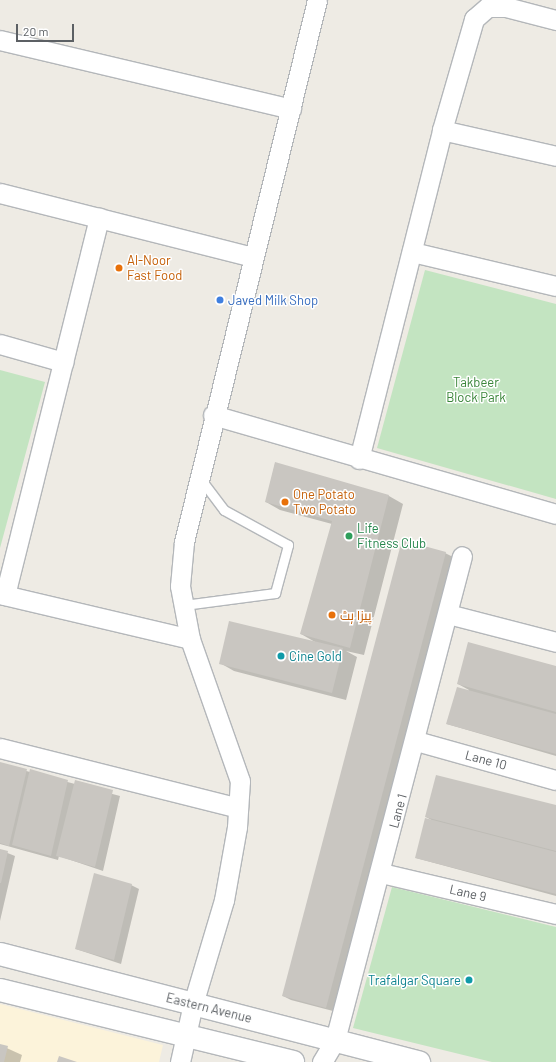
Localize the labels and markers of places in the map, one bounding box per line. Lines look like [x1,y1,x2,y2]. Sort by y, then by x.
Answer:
place label: Al-Noor Fast Food [127,253,182,284]
marker: Al-Noor Fast Food [114,263,124,273]
place label: Javed Milk Shop [228,292,318,308]
marker: Javed Milk Shop [215,295,225,305]
place label: One Potato Two Potato [293,487,356,518]
marker: One Potato Two Potato [280,497,290,507]
place label: Life Fitness Club [357,521,426,552]
marker: Life Fitness Club [344,531,354,541]
place label: پیزا ہٹ [340,607,371,623]
marker: پیزا ہٹ [327,610,337,620]
place label: Cine Gold [289,648,342,664]
marker: Cine Gold [276,651,286,661]
place label: Trafalgar Square [368,972,461,988]
marker: Trafalgar Square [464,975,474,985]

